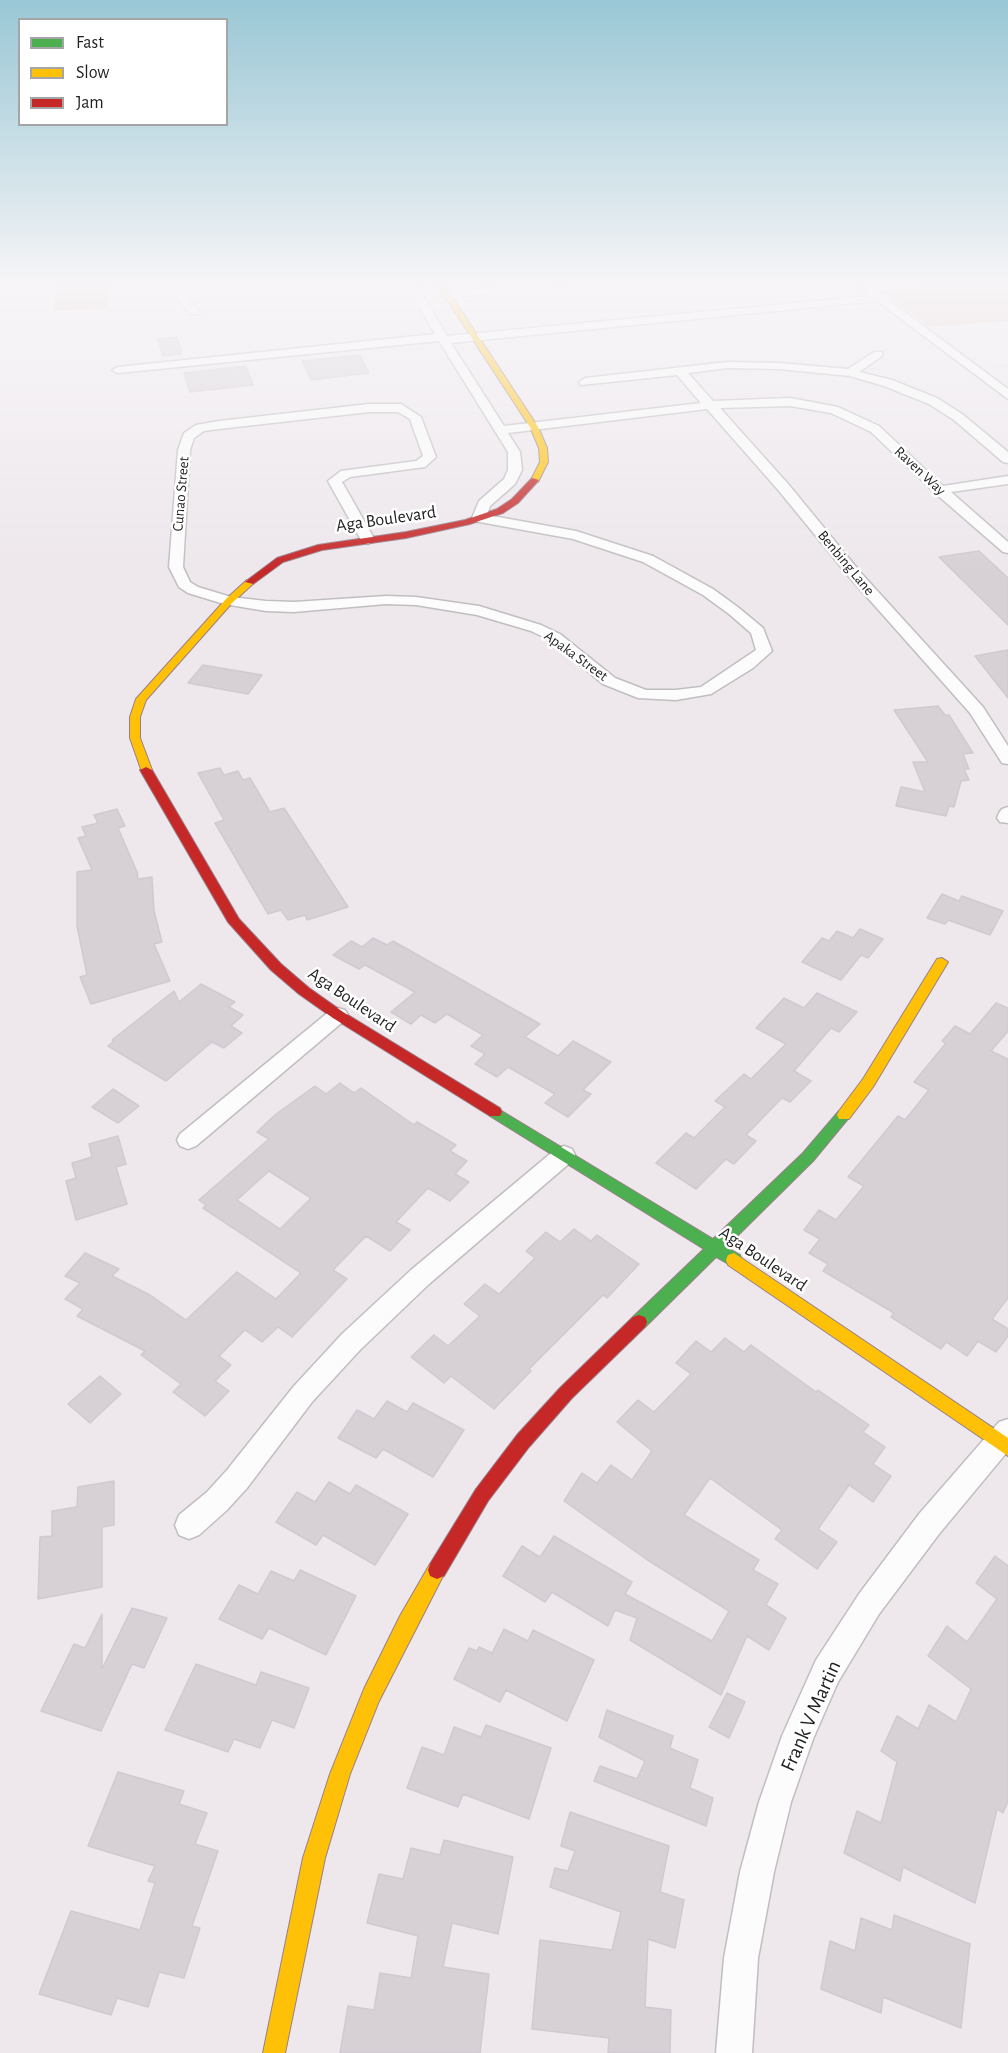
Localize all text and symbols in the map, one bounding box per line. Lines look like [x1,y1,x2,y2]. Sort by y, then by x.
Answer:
legend [18,18,228,126]
text: Fast [76,34,104,52]
text: Slow [76,64,109,82]
text: Jam [76,94,104,112]
street label: Raven Way [891,443,949,499]
street label: Cunao Street [169,456,193,532]
street label: Aga Boulevard [334,501,438,537]
street label: Benbing Lane [814,527,878,599]
street label: Apaka Street [541,627,611,685]
street label: Aga Boulevard [304,963,400,1037]
street label: Aga Boulevard [715,1222,811,1296]
street label: Frank V Martin [775,1657,847,1775]

